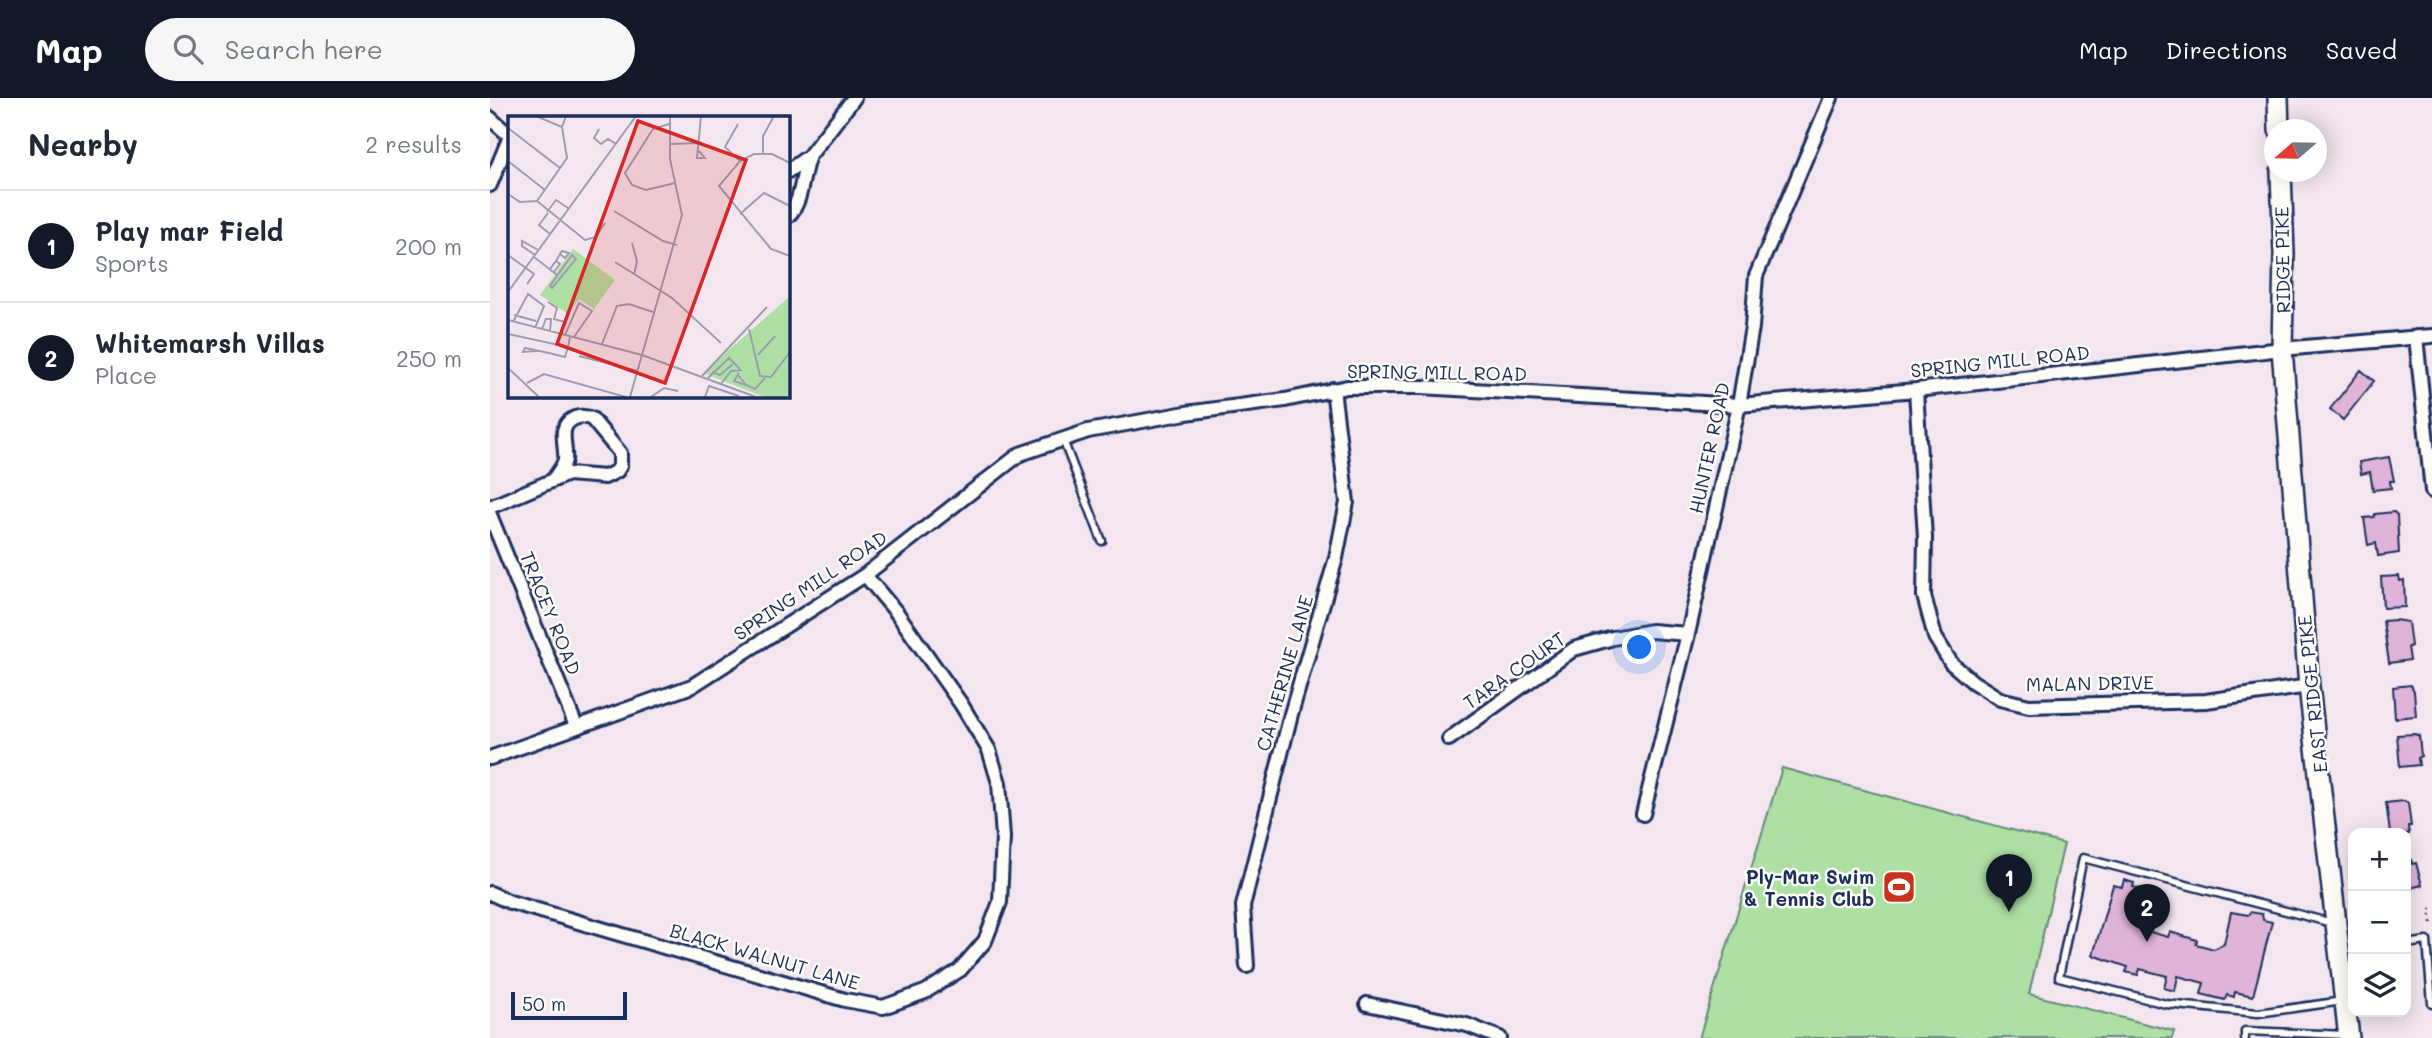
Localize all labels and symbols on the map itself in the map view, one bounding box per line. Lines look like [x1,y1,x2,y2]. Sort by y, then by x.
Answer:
inset map [508,116,789,397]
north arrow [2264,119,2327,182]
street label: RIDGE PIKE [2269,206,2295,314]
street label: SPRING MILL ROAD [1909,339,2091,383]
street label: SPRING MILL ROAD [1347,358,1527,386]
street label: HUNTER ROAD [1683,380,1735,516]
street label: SPRING MILL ROAD [728,524,892,646]
street label: TRACEY ROAD [515,547,587,679]
street label: CATHERINE LANE [1250,592,1318,754]
street label: EAST RIDGE PIKE [2291,614,2333,774]
street label: TARA COURT [1458,626,1570,714]
your location [1622,630,1656,664]
street label: MALAN DRIVE [2026,669,2154,697]
pin: 1 [1986,854,2032,912]
place label: Ply-Mar Swim & Tennis Club [1744,864,1874,911]
sports icon: Ply-Mar Swim & Tennis Club [1880,868,1918,906]
pin: 2 [2124,884,2170,942]
street label: BLACK WALNUT LANE [667,917,863,995]
scale bar [511,989,626,1021]

